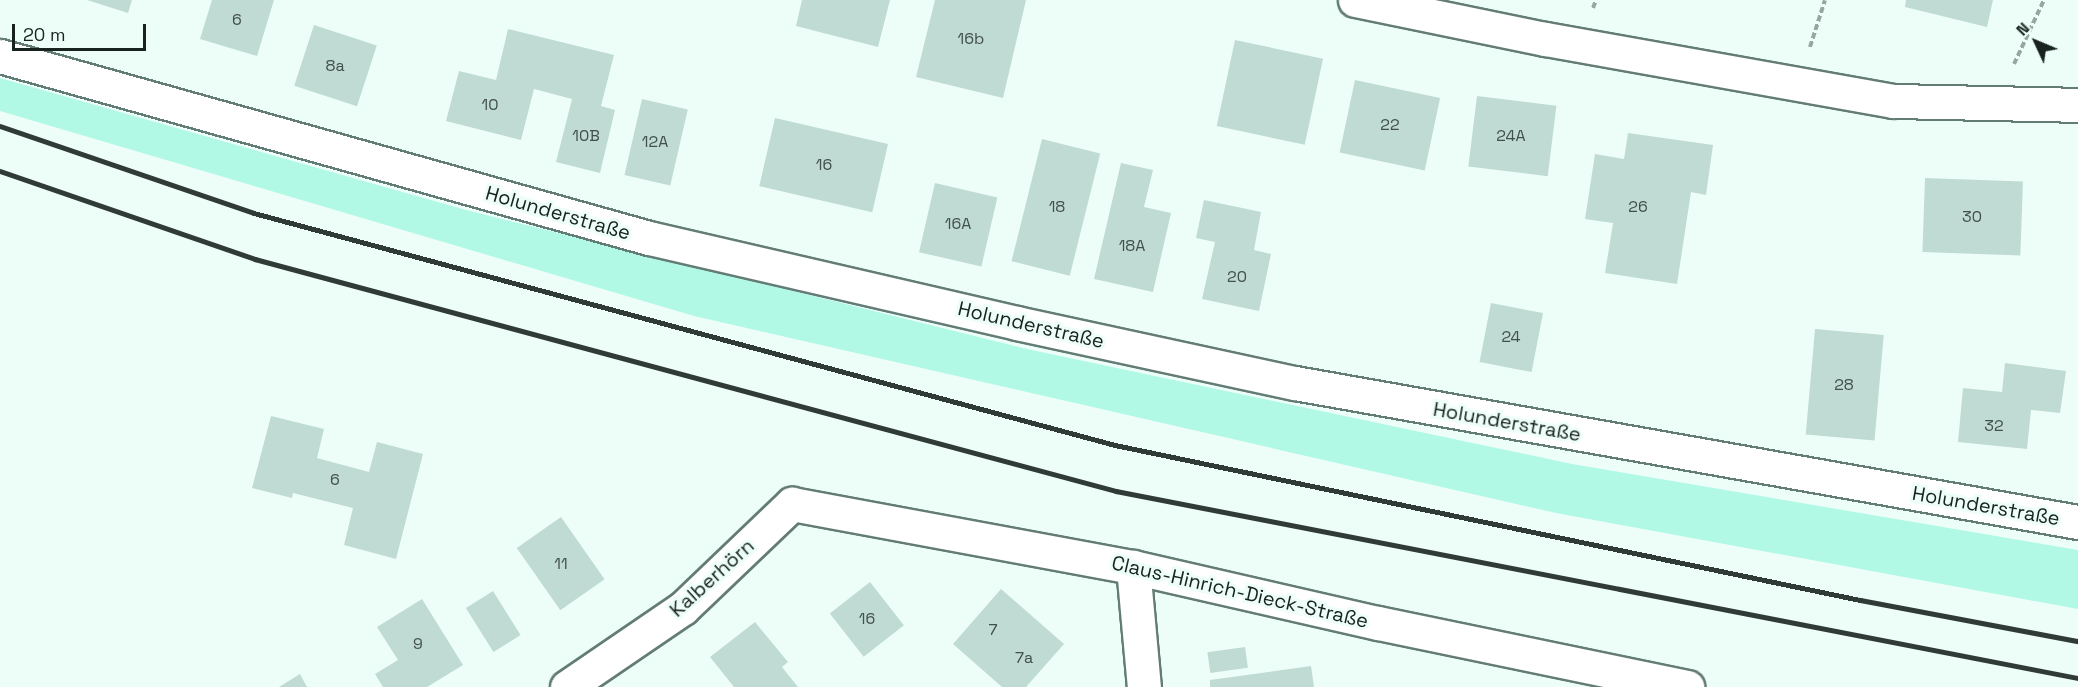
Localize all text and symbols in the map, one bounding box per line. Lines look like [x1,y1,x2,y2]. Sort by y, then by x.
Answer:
house number: 6 [232,10,242,30]
scale bar [15,12,148,50]
north arrow [2006,12,2066,72]
text: N [2011,18,2034,40]
text: 20 m [23,23,66,46]
house number: 16b [958,29,984,49]
house number: 8a [325,56,345,76]
house number: 10 [482,95,498,115]
house number: 22 [1380,115,1400,135]
house number: 10B [572,126,600,146]
house number: 24A [1496,126,1526,146]
house number: 12A [642,132,668,152]
house number: 16 [816,155,832,175]
street label: Holunderstraße [483,181,633,245]
house number: 18 [1049,197,1065,217]
house number: 26 [1628,197,1648,217]
house number: 30 [1962,207,1982,227]
house number: 16A [945,214,971,234]
house number: 18A [1119,236,1145,256]
house number: 20 [1227,267,1247,287]
street label: Holunderstraße [955,296,1107,354]
house number: 24 [1501,327,1521,347]
house number: 28 [1834,375,1854,395]
street label: Holunderstraße [1431,397,1583,447]
house number: 32 [1984,416,2004,436]
house number: 6 [330,470,340,490]
street label: Holunderstraße [1910,481,2062,531]
street label: Kalberhörn [665,534,759,622]
street label: Claus-Hinrich-Dieck-Straße [1109,551,1371,633]
house number: 11 [554,554,568,574]
house number: 16 [859,609,875,629]
house number: 7 [988,620,998,640]
house number: 9 [413,634,423,654]
house number: 7a [1015,648,1033,668]

